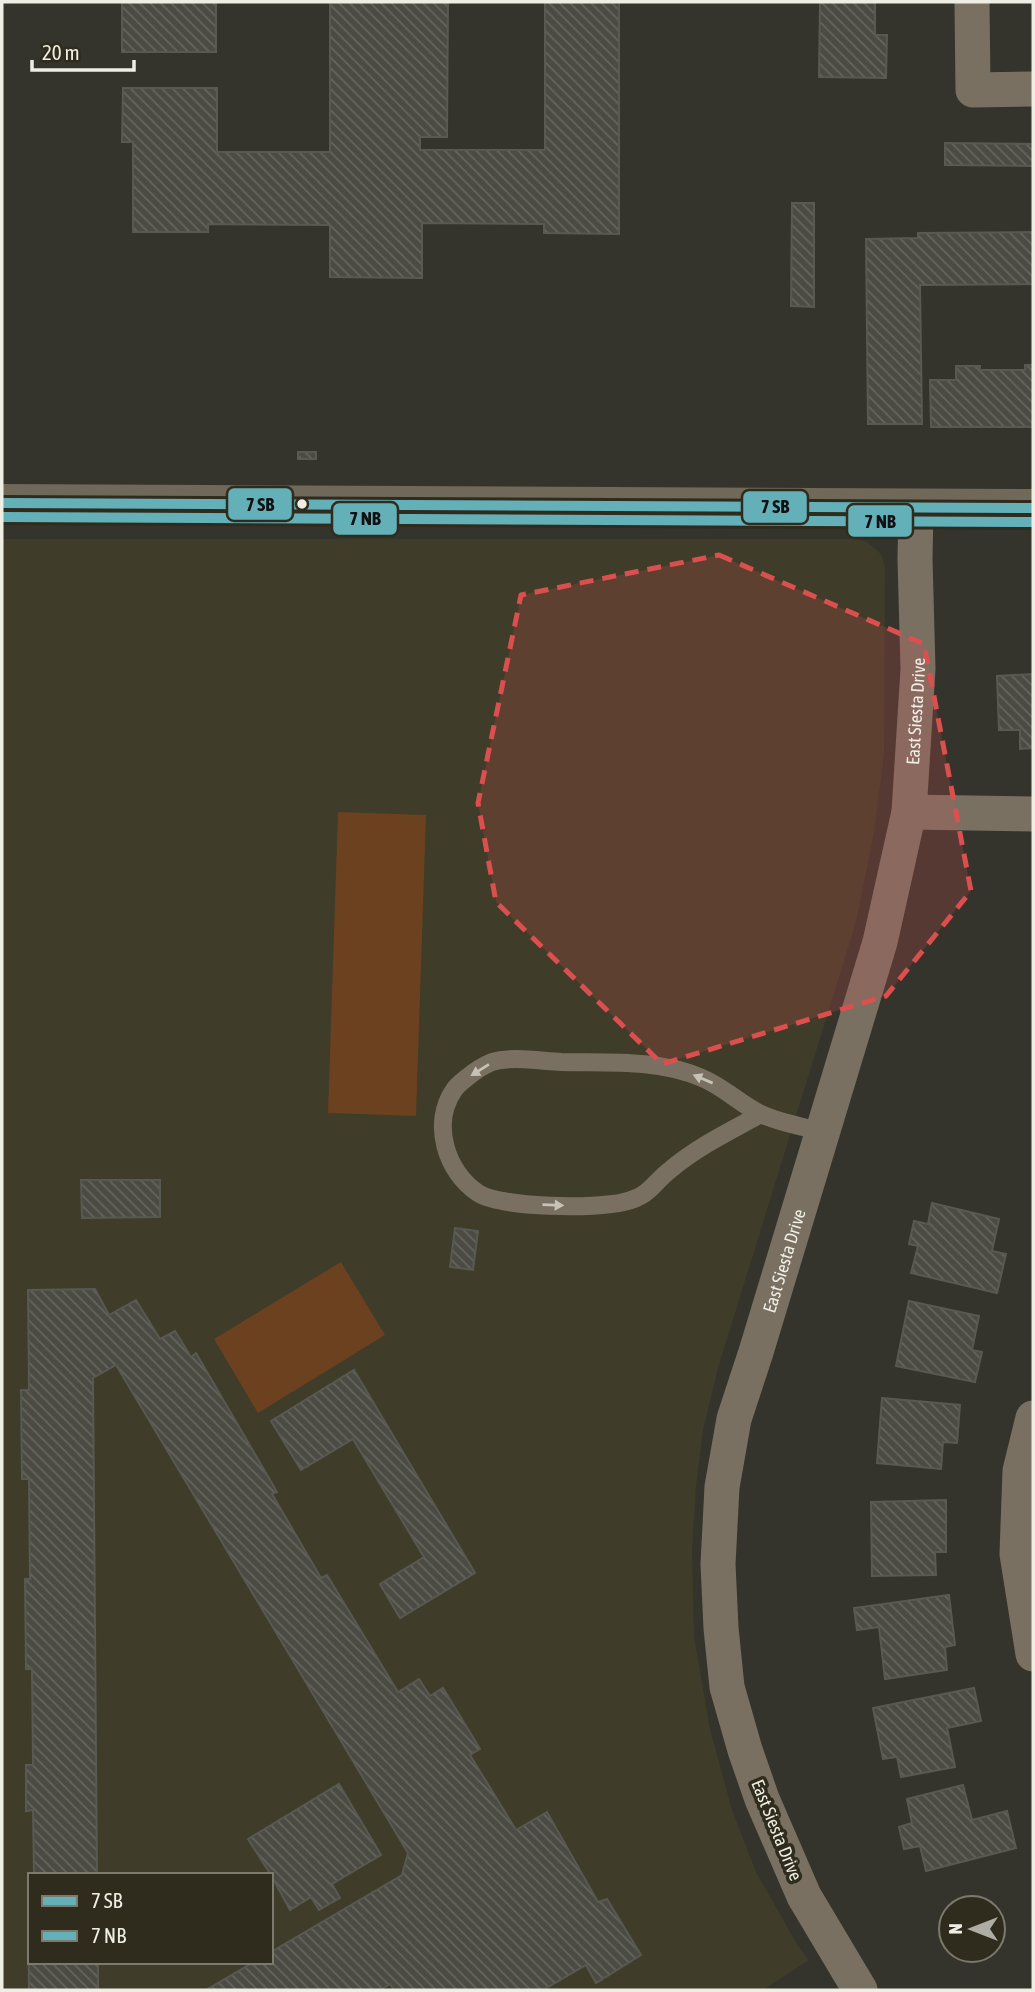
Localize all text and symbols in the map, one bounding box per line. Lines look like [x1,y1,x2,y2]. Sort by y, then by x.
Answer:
scale bar [32,28,133,72]
text: 20 m [42,40,80,64]
line badge: 7 SB [227,487,293,521]
line badge: 7 SB [742,490,808,524]
text: 7 SB [246,493,274,515]
text: 7 SB [761,495,789,517]
unlabelled marker [295,497,309,511]
line badge: 7 NB [332,502,398,536]
line badge: 7 NB [847,504,913,538]
text: 7 NB [349,507,381,529]
text: 7 NB [864,510,896,532]
street label: East Siesta Drive [901,657,929,766]
one-way arrow [470,1063,489,1076]
one-way arrow [692,1074,713,1085]
one-way arrow [543,1199,565,1210]
street label: East Siesta Drive [758,1206,809,1315]
street label: East Siesta Drive [747,1776,807,1884]
legend [28,1873,273,1964]
text: 7 SB [91,1888,123,1912]
north arrow [937,1894,1007,1964]
text: 7 NB [91,1923,126,1947]
text: N [944,1923,966,1935]

